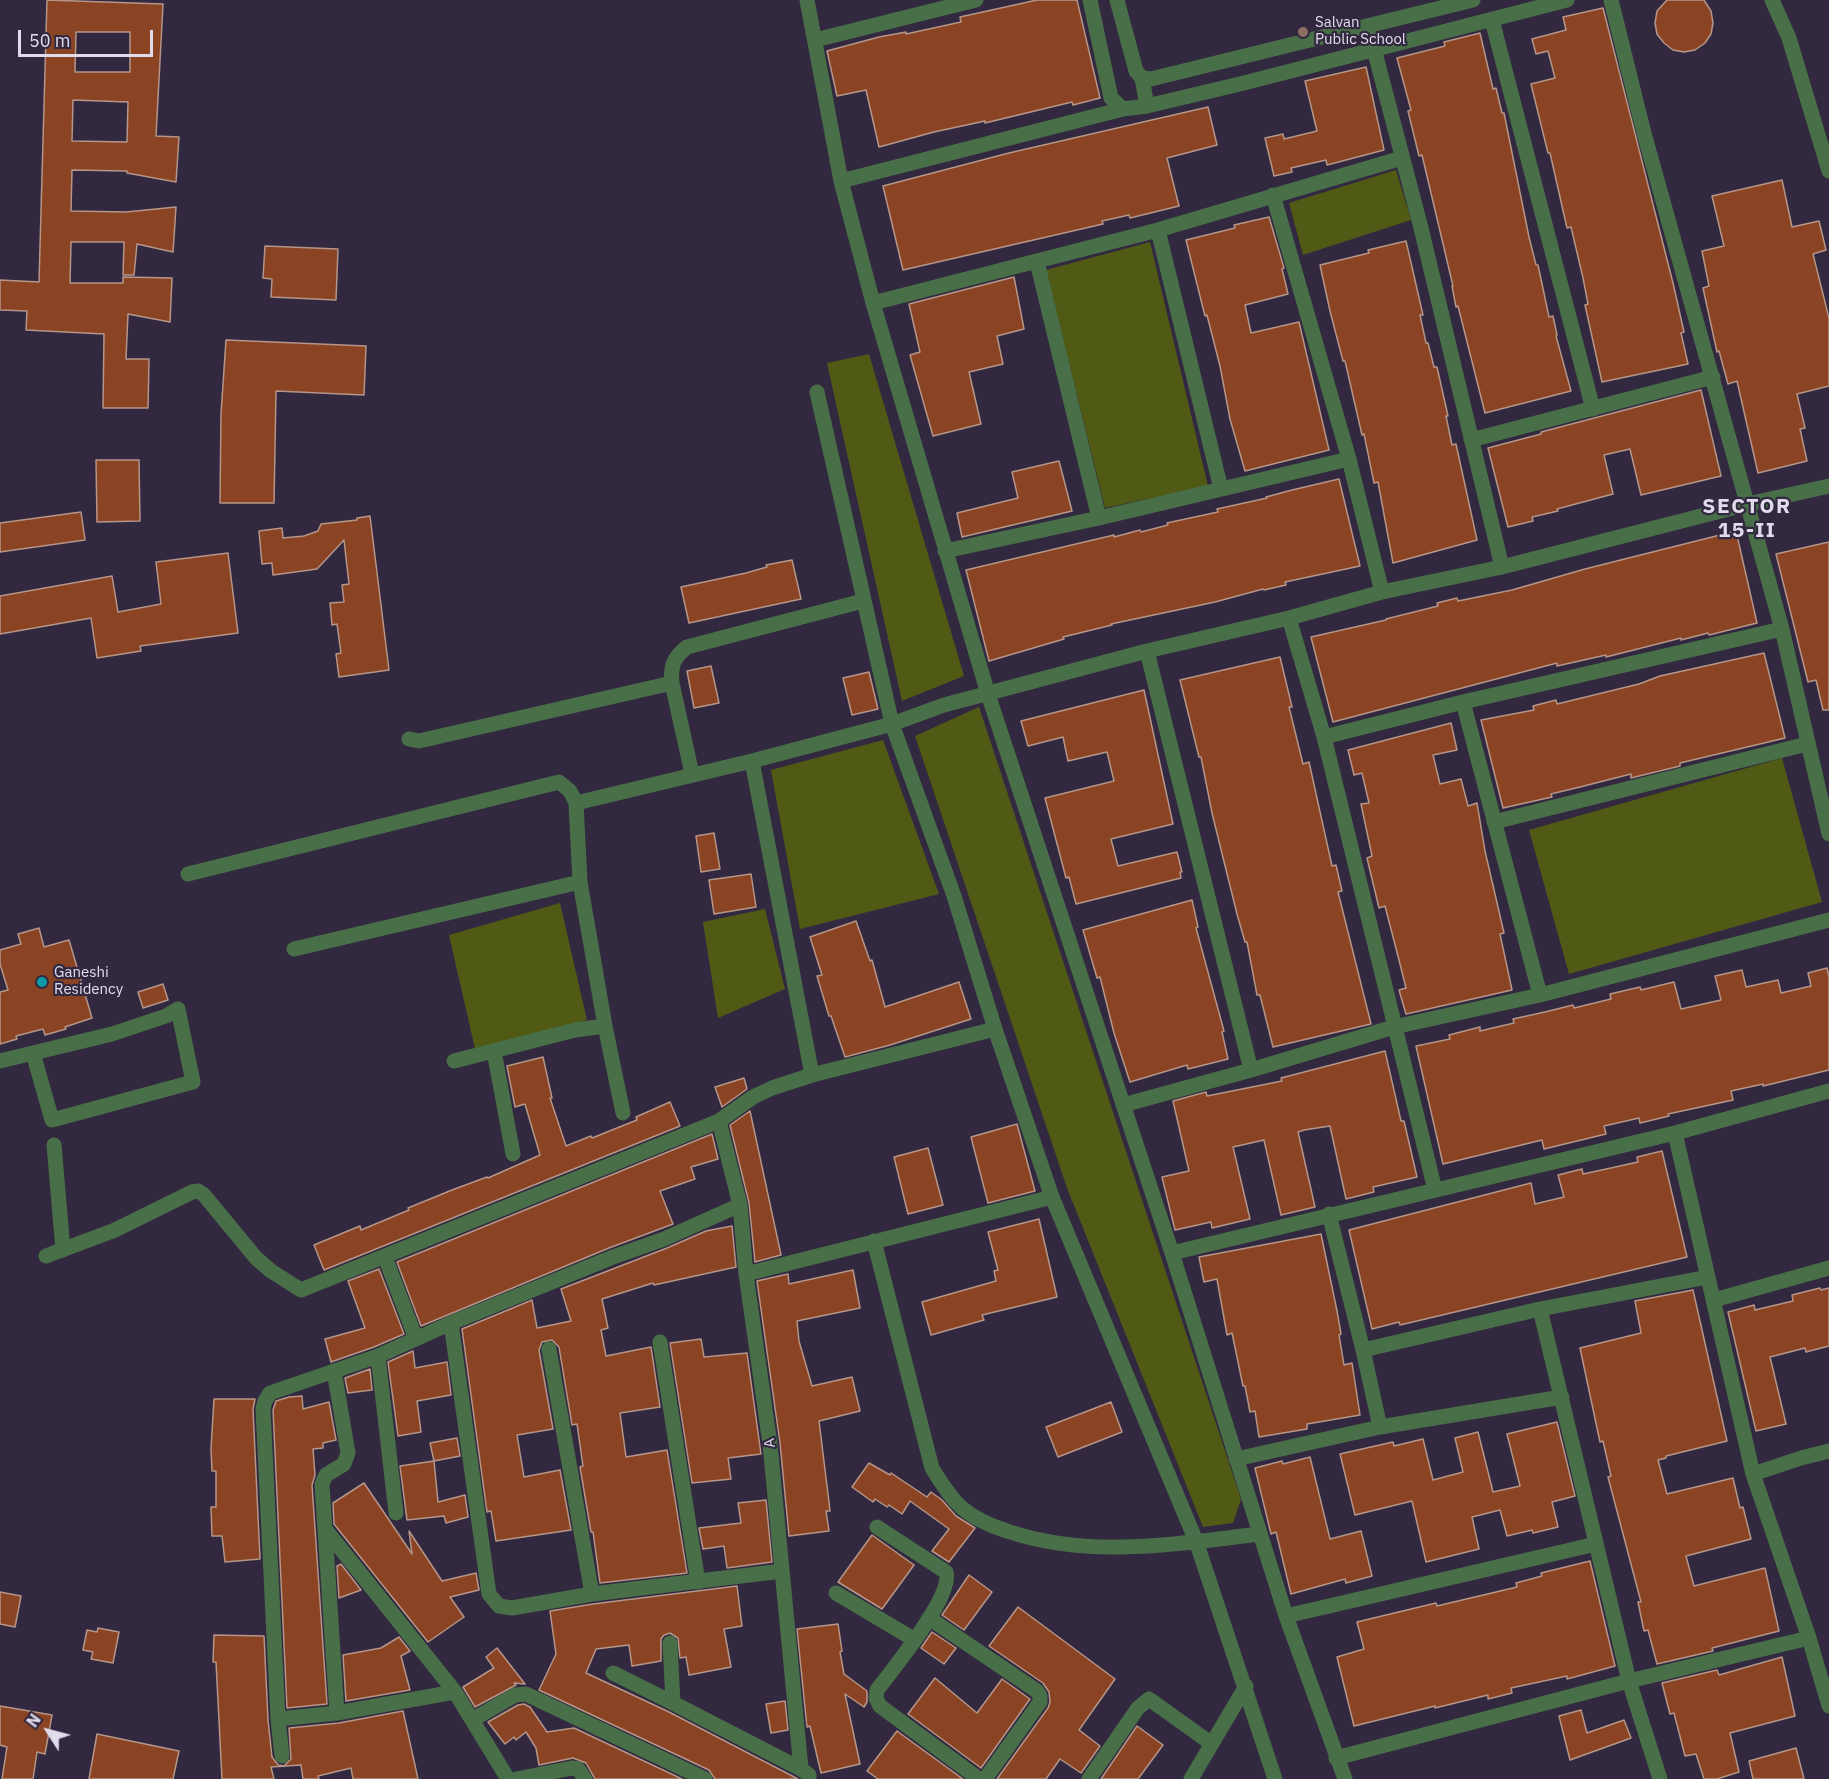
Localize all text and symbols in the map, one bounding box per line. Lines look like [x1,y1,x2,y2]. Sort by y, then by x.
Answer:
place label: Salvan Public School [1315,14,1406,49]
scale bar [21,18,156,56]
marker: Salvan Public School [1296,25,1310,39]
text: 50 m [29,29,71,52]
district label: SECTOR 15-II [1702,494,1792,544]
place label: Ganeshi Residency [54,964,123,999]
marker: Ganeshi Residency [35,975,49,989]
street label: A [760,1437,780,1449]
north arrow [18,1701,78,1761]
text: N [22,1710,45,1731]

